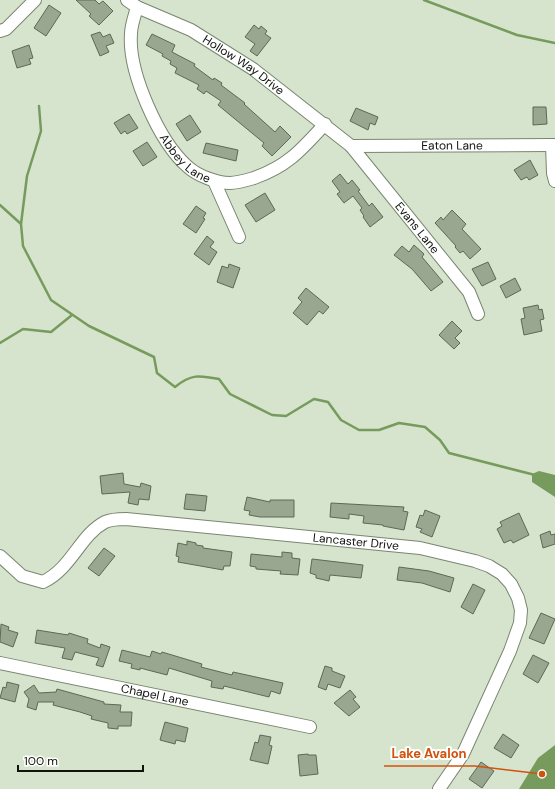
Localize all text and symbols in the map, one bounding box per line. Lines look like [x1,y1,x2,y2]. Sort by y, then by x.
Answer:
street label: Hollow Way Drive [200,31,288,99]
street label: Abbey Lane [156,131,213,187]
street label: Eaton Lane [421,137,483,154]
street label: Evans Lane [391,199,443,257]
street label: Lancaster Drive [312,529,400,554]
street label: Chapel Lane [119,680,190,710]
callout: Lake Avalon [384,741,475,766]
text: Lake Avalon [391,745,467,762]
scale bar [18,747,143,773]
text: 100 m [24,753,58,769]

